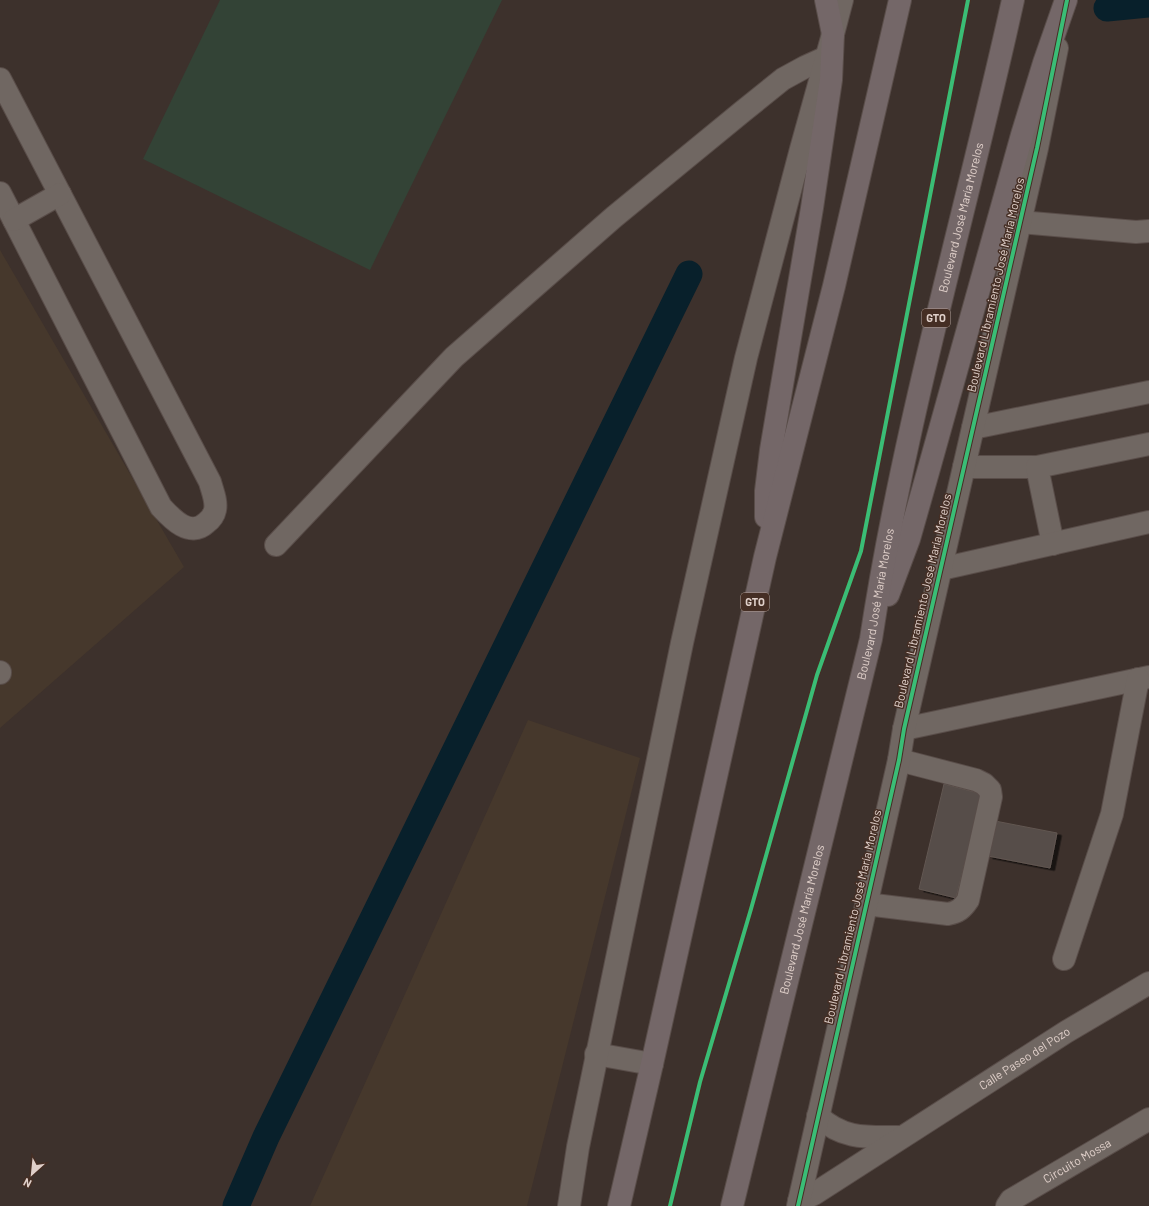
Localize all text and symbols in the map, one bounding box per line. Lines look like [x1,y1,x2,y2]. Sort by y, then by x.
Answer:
street label: Boulevard José María Morelos [935,141,985,294]
street label: Boulevard Libramiento José María Morelos [964,176,1027,393]
road number: GTO [922,309,950,327]
street label: Boulevard Libramiento José María Morelos [891,492,954,709]
street label: Boulevard José María Morelos [853,527,896,681]
road number: GTO [741,593,769,611]
street label: Boulevard Libramiento José María Morelos [821,808,884,1025]
street label: Boulevard José María Morelos [776,843,826,996]
street label: Calle Paseo del Pozo [976,1023,1072,1092]
street label: Circuito Mossa [1040,1135,1113,1186]
north arrow [12,1154,52,1194]
text: N [21,1176,33,1191]

